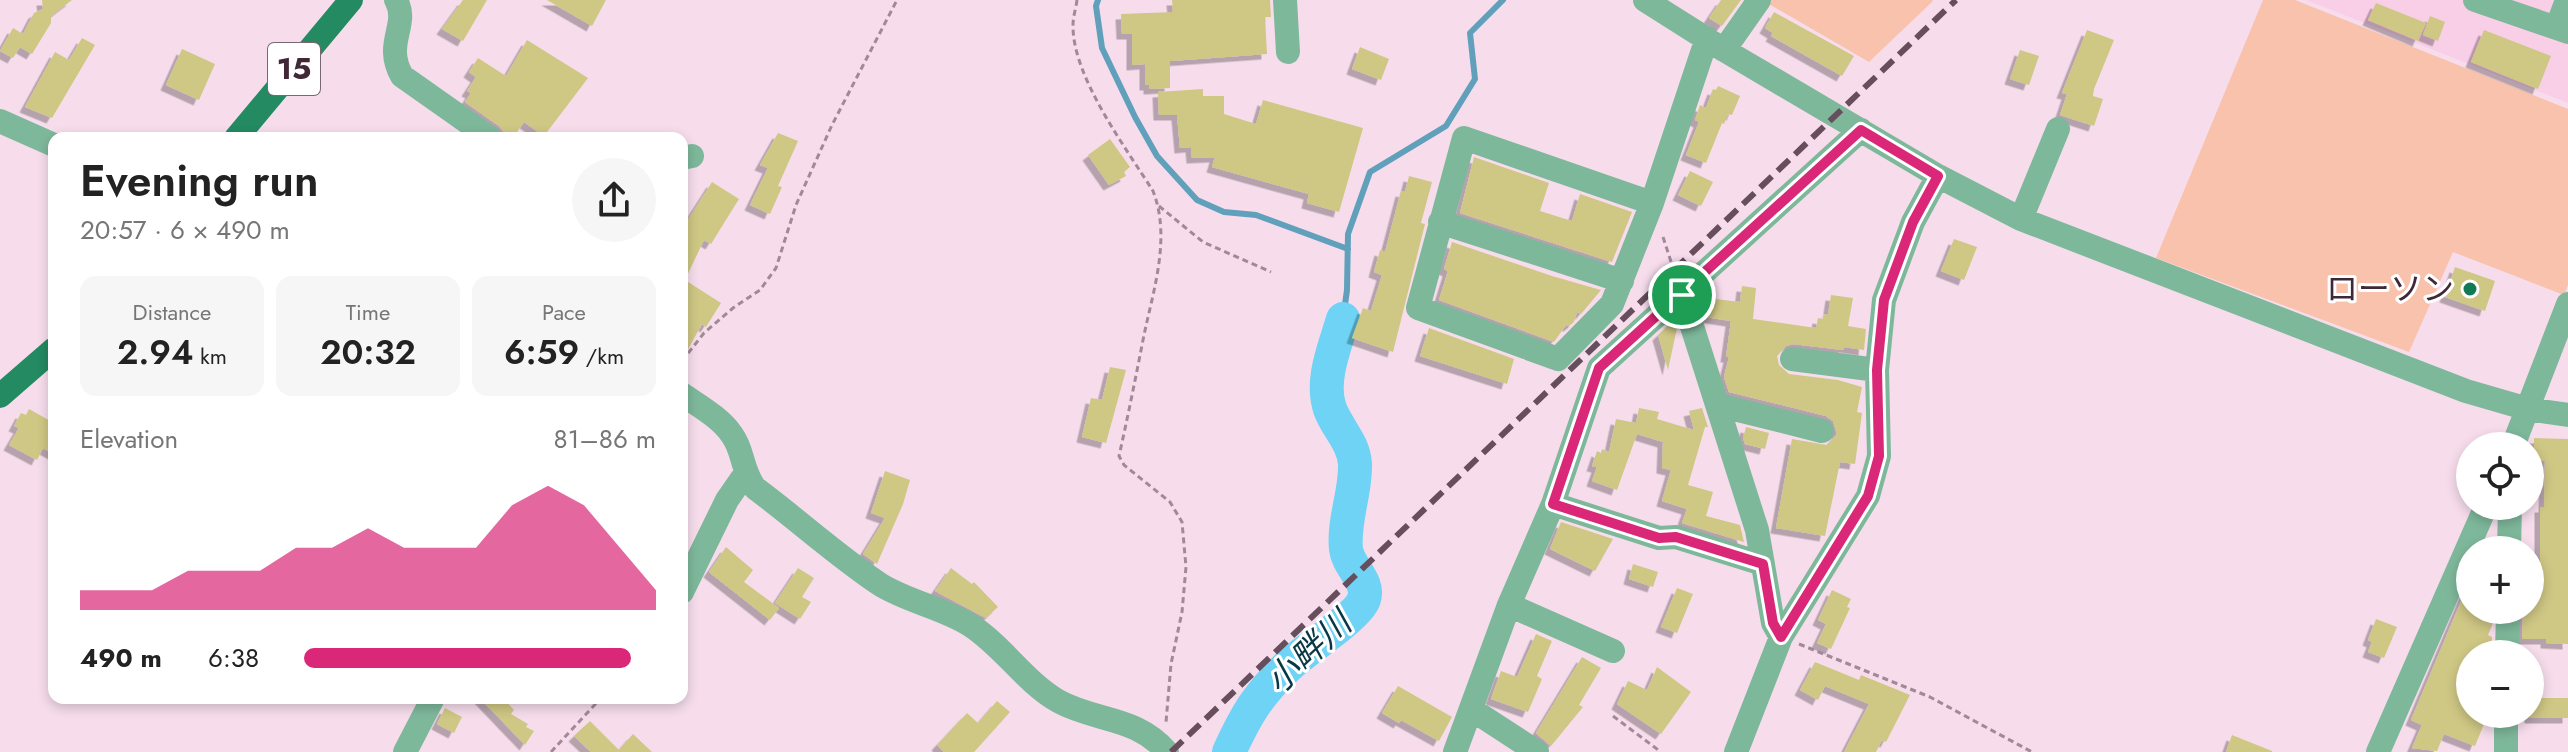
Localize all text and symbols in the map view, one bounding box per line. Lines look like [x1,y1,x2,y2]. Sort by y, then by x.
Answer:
road number: 15 [268,43,320,95]
text: Evening run [80,149,319,213]
button: share [572,158,656,242]
text: 20:57 · 6 × 490 m [80,211,290,249]
pin [1648,261,1716,329]
place label: ローソン [2326,266,2454,312]
icon: arrive [1660,273,1704,317]
marker: ローソン [2461,280,2479,298]
text: Distance [133,296,211,328]
text: Time [346,296,390,328]
text: Pace [542,296,586,328]
text: 2.94 [117,328,193,377]
text: 20:32 [320,328,416,377]
text: 6:59 [504,328,579,377]
text: km [193,340,227,372]
text: /km [579,340,624,372]
text: Elevation [80,420,178,458]
text: 81–86 m [554,420,656,458]
map controls [2456,432,2544,728]
button: locate [2456,432,2544,520]
button: + [2456,536,2544,624]
water label: 小畔川 [1254,598,1365,705]
text: 490 m [80,639,162,677]
text: 6:38 [208,639,259,677]
button: − [2456,640,2544,728]

